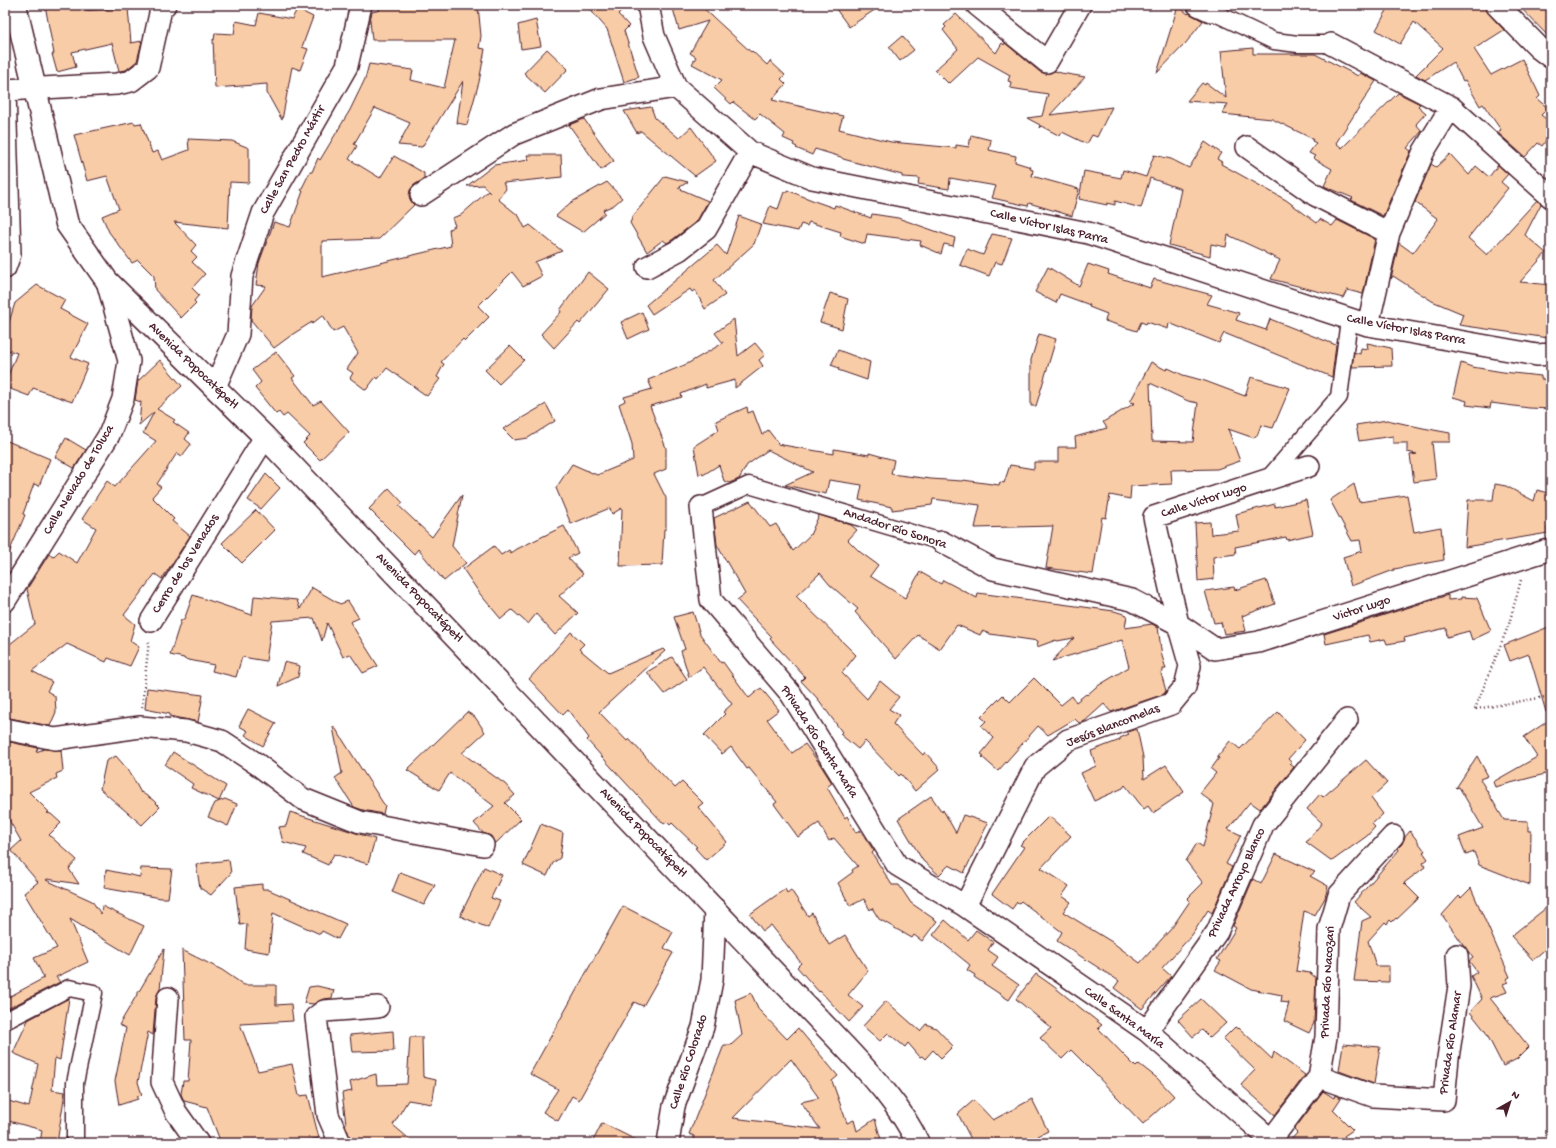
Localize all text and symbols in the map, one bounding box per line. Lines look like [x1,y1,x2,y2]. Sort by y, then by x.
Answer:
street label: Calle San Pedro Mártir [257,102,330,217]
street label: Calle Víctor Islas Parra [989,206,1110,248]
street label: Calle Víctor Islas Parra [1345,311,1467,349]
street label: Avenida Popocatépetl [145,319,241,413]
street label: Calle Nevado de Toluca [40,422,118,537]
street label: Calle Víctor Lugo [1159,480,1249,522]
street label: Andador Río Sonora [841,505,949,553]
street label: Cerro de los Venados [149,511,223,616]
street label: Avenida Popocatépetl [372,550,466,646]
street label: Victor Lugo [1331,593,1393,626]
street label: Privada Río Santa María [777,682,861,802]
street label: Jesús Blancornelas [1064,701,1163,751]
street label: Avenida Popocatépetl [596,785,690,881]
street label: Privada Arroyo Blanco [1205,826,1269,941]
street label: Privada Río Nacozari [1318,925,1338,1039]
street label: Calle Santa María [1081,984,1168,1053]
street label: Privada Río Alamar [1436,989,1466,1096]
street label: Calle Río Colorado [667,1012,711,1111]
north arrow [1490,1082,1530,1122]
text: N [1508,1089,1522,1103]

